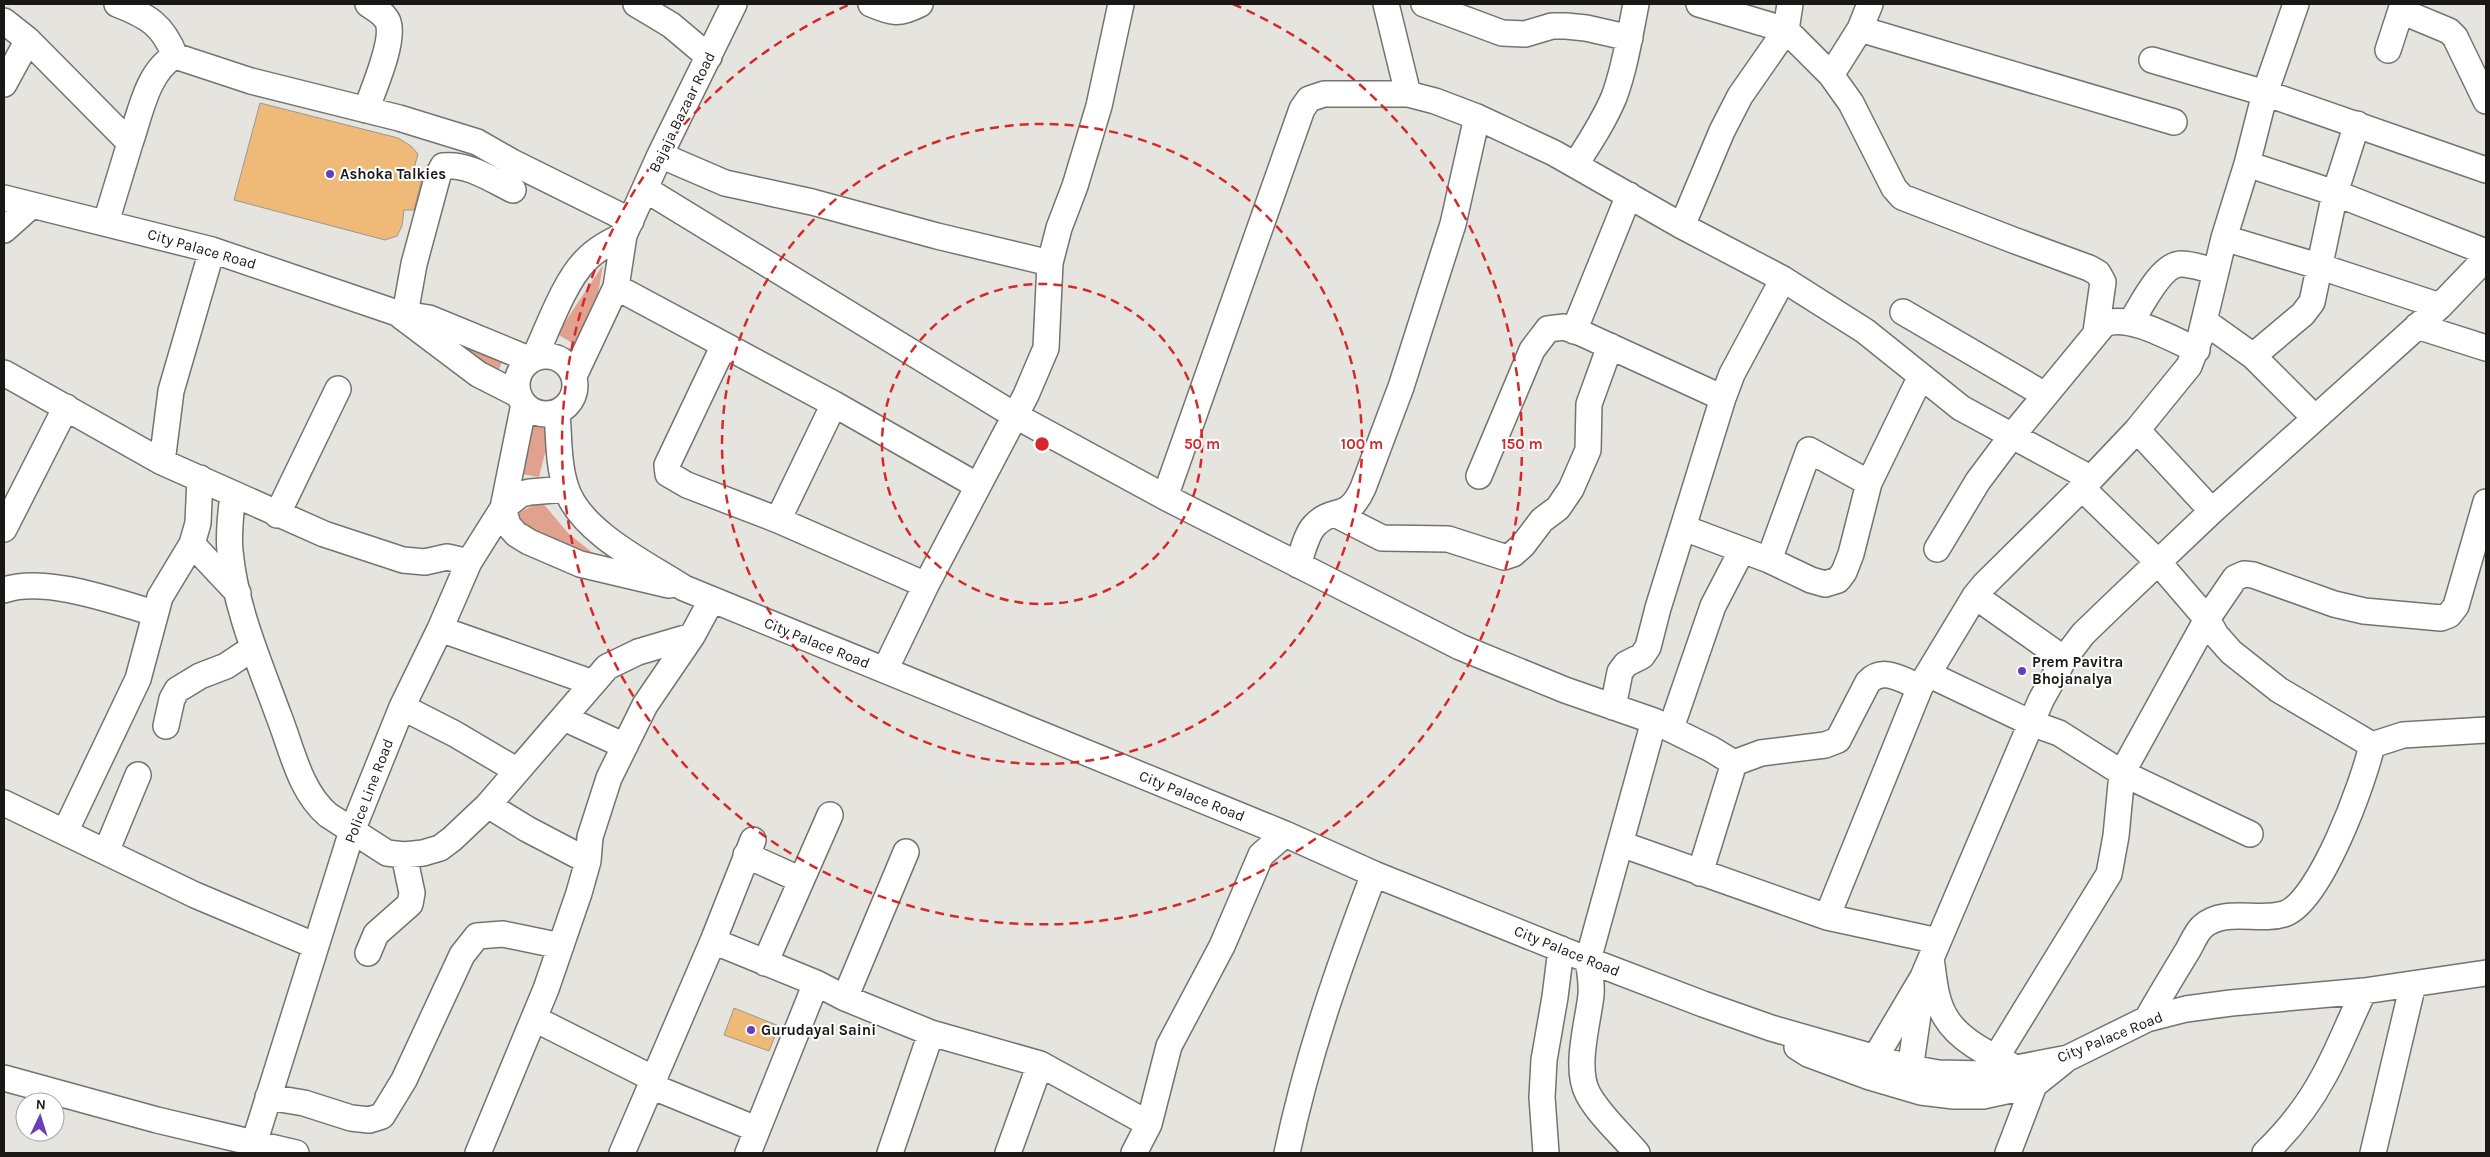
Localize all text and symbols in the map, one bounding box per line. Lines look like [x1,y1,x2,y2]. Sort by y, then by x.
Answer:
street label: Bajaja Bazaar Road [645,49,719,175]
place label: Ashoka Talkies [340,165,446,183]
marker: Ashoka Talkies [324,168,336,180]
street label: City Palace Road [145,225,259,273]
centre of rings [1033,435,1051,453]
text: 50 m [1184,435,1220,453]
text: 100 m [1341,435,1383,453]
text: 150 m [1501,435,1543,453]
street label: City Palace Road [762,614,872,672]
place label: Prem Pavitra Bhojanalya [2032,653,2123,688]
marker: Prem Pavitra Bhojanalya [2016,665,2028,677]
street label: Police Line Road [341,736,397,846]
street label: City Palace Road [1137,767,1247,825]
street label: City Palace Road [1512,922,1622,980]
street label: City Palace Road [2055,1008,2165,1066]
place label: Gurudayal Saini [761,1021,876,1039]
marker: Gurudayal Saini [745,1024,757,1036]
north arrow [15,1092,65,1142]
text: N [35,1096,46,1113]

